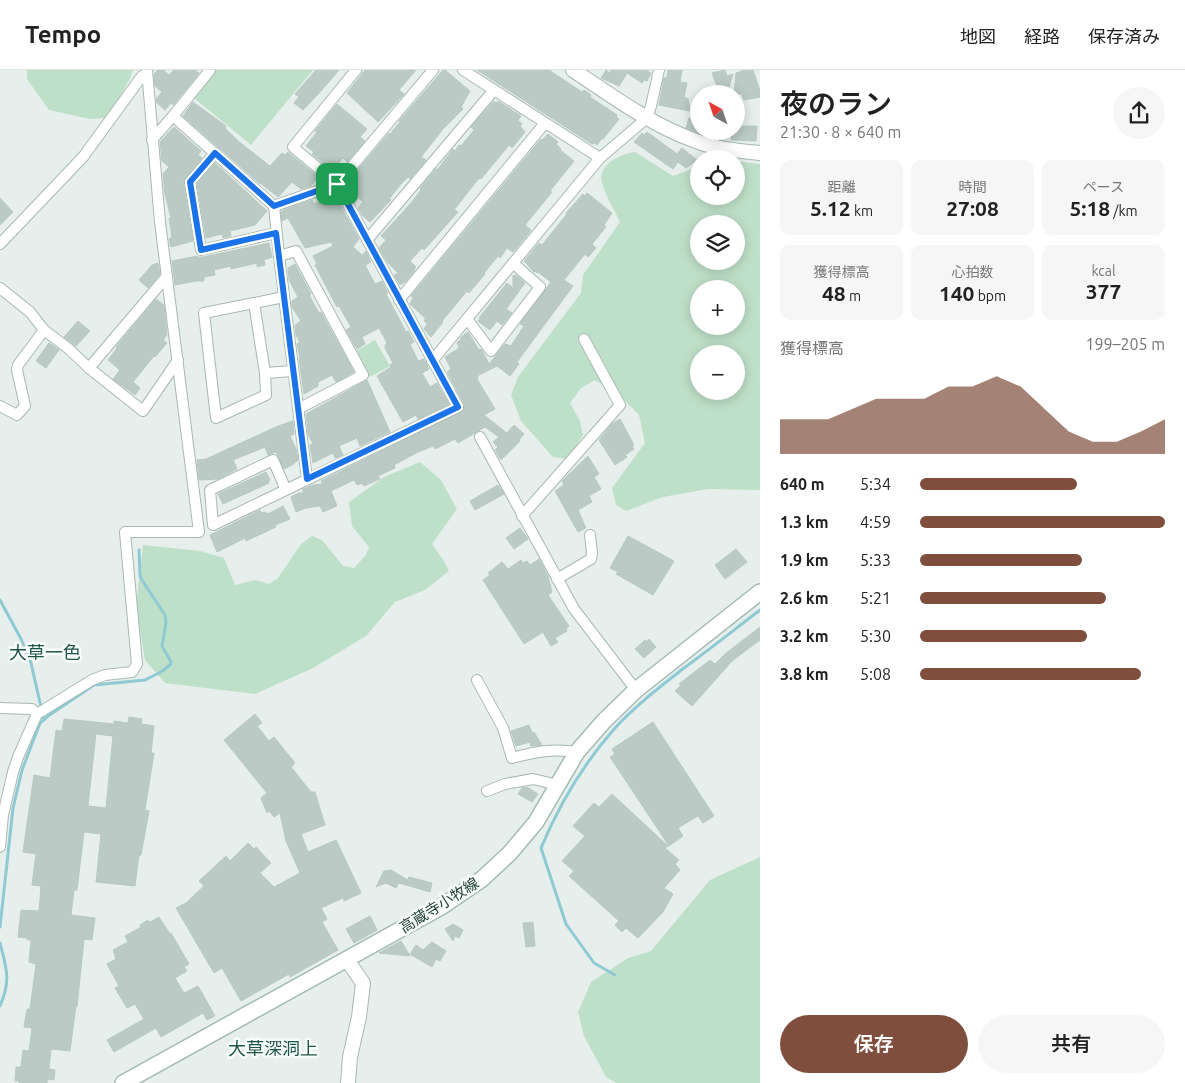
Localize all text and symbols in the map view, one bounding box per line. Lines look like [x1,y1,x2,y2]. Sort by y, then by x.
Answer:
text: Tempo [25,21,101,48]
text: 地図 [960,26,996,46]
text: 経路 [1024,26,1060,46]
text: 保存済み [1088,26,1160,46]
north arrow [690,85,745,140]
map controls [690,85,745,400]
button: share [1113,87,1165,139]
text: 夜のラン [780,88,892,119]
text: 21:30 · 8 × 640 m [780,123,901,141]
button: locate [690,150,745,205]
pin [316,163,358,205]
icon: arrive [323,170,351,198]
text: 距離 [828,179,856,195]
text: 時間 [959,179,987,195]
text: ペース [1083,179,1124,195]
text: 5.12 [810,196,851,220]
text: 27:08 [946,196,999,220]
text: 5:18 [1069,196,1110,220]
text: km [851,203,873,219]
text: /km [1110,203,1138,219]
button: layers [690,215,745,270]
text: kcal [1091,263,1116,279]
text: 獲得標高 [814,264,870,280]
text: 心拍数 [952,264,994,280]
text: 377 [1086,279,1121,303]
button: + [690,280,745,335]
text: 48 [822,281,846,305]
text: 140 [939,281,974,305]
text: m [846,288,861,304]
text: bpm [974,288,1006,304]
text: 199–205 m [1085,335,1165,353]
text: 獲得標高 [780,339,844,357]
button: − [690,345,745,400]
text: 640 m [780,475,825,493]
text: 5:34 [860,475,891,493]
text: 1.3 km [780,513,829,531]
text: 4:59 [860,513,891,531]
text: 1.9 km [780,551,829,569]
text: 5:33 [860,551,891,569]
text: 2.6 km [780,589,829,607]
text: 5:21 [860,589,891,607]
text: 3.2 km [780,627,829,645]
text: 5:30 [860,627,891,645]
district label: 大草一色 [9,642,81,662]
text: 3.8 km [780,665,829,683]
text: 5:08 [860,665,891,683]
street label: 高蔵寺小牧線 [396,874,482,936]
button: 保存 [780,1015,968,1073]
button: 共有 [978,1015,1165,1073]
district label: 大草深洞上 [228,1038,318,1058]

